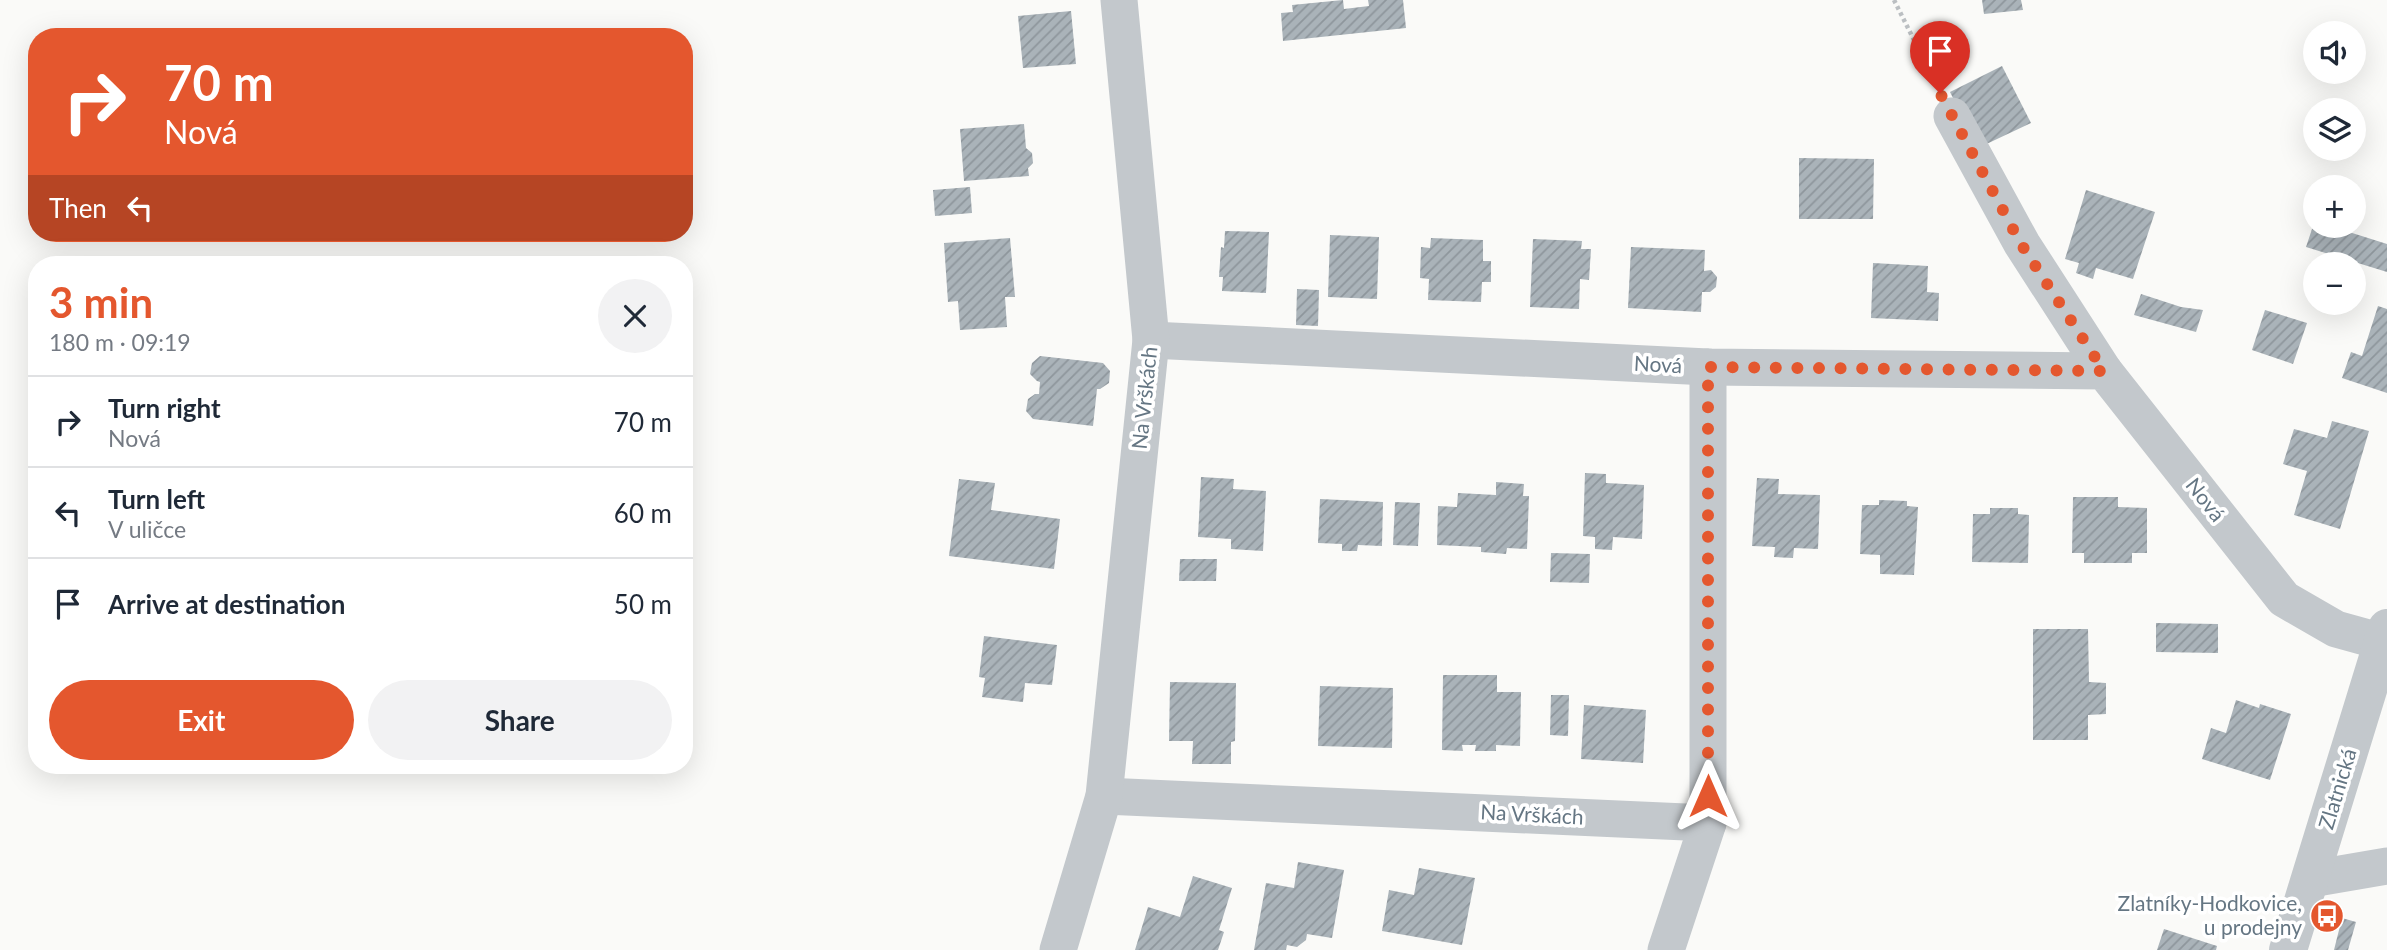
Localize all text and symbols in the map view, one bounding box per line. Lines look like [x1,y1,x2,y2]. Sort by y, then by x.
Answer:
pin [1910,21,1970,93]
map controls [2303,21,2366,315]
button: sound [2303,21,2366,84]
icon: arrive [1921,32,1959,70]
text: 70 m [164,53,274,111]
icon: right [49,56,140,147]
button: layers [2303,98,2366,161]
text: Nová [164,112,238,151]
button: + [2303,175,2366,238]
icon: left [121,189,159,227]
text: Then [49,192,107,224]
button: − [2303,252,2366,315]
text: 3 min [49,277,153,327]
button: close [598,279,672,353]
text: 180 m · 09:19 [49,328,191,356]
street label: Na Vrškách [1126,345,1161,451]
street label: Nová [1633,350,1683,377]
text: Turn right [108,392,221,424]
icon: right [49,403,87,441]
text: 70 m [614,406,672,438]
text: Nová [108,424,161,452]
street label: Nová [2181,472,2231,526]
text: Turn left [108,483,205,515]
icon: left [49,494,87,532]
text: 60 m [614,497,672,529]
text: V uličce [108,515,186,543]
icon: arrive [49,585,87,623]
text: Arrive at destination [108,588,345,620]
text: 50 m [614,588,672,620]
button: Exit [49,680,354,760]
button: Share [368,680,672,760]
street label: Zlatnická [2312,745,2361,832]
position arrow [1671,759,1745,833]
street label: Na Vrškách [1480,798,1584,829]
place label: Zlatníky-Hodkovice, u prodejny [2118,890,2302,939]
bus stop icon: Zlatníky-Hodkovice, u prodejny [2308,897,2346,935]

